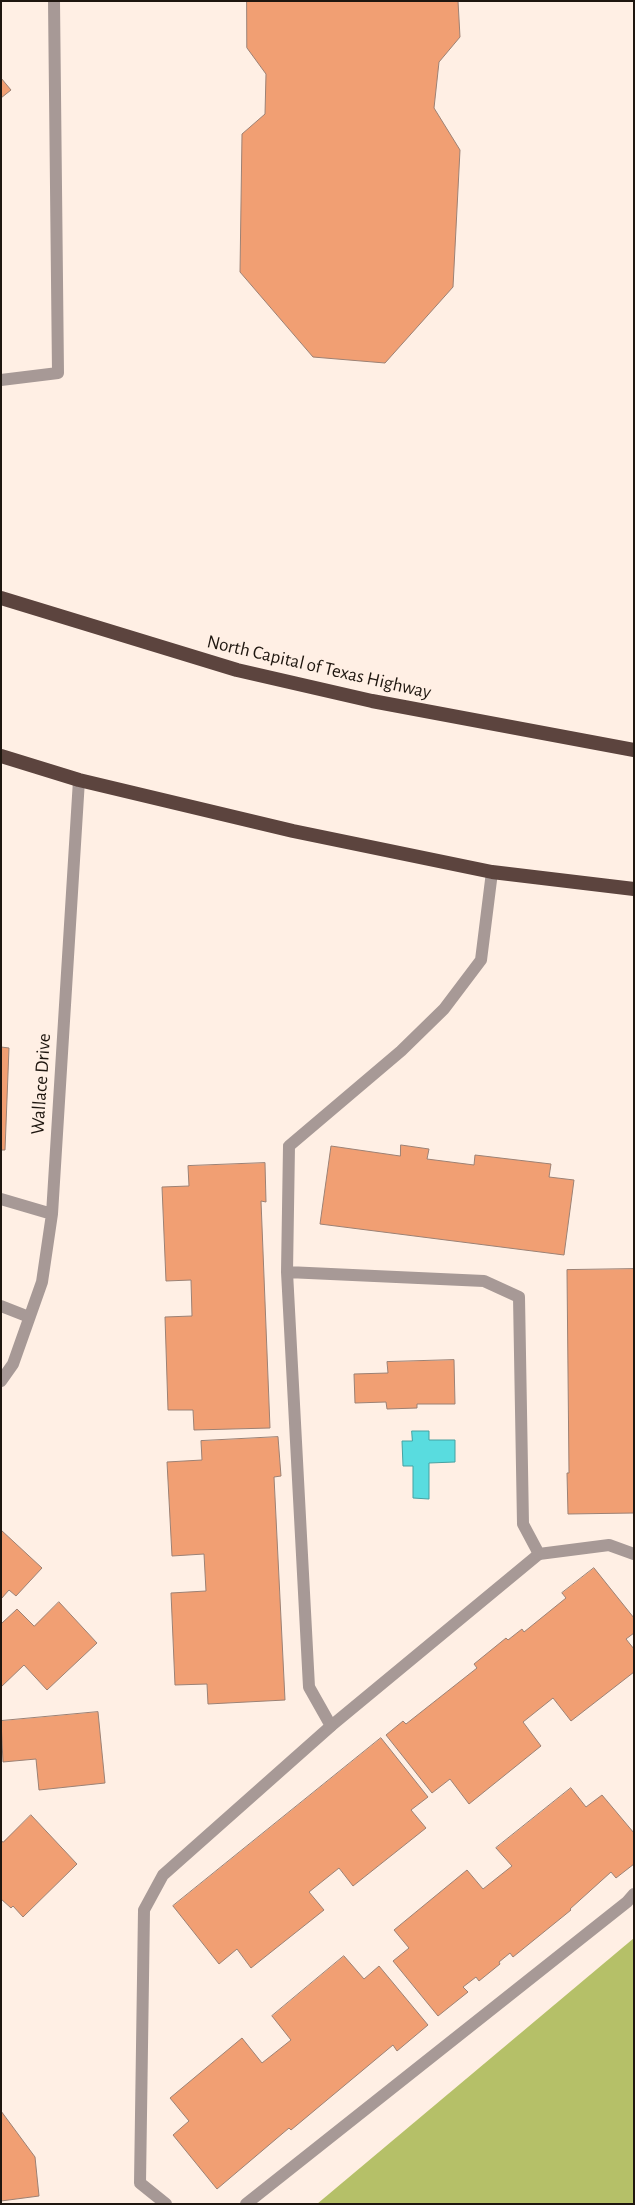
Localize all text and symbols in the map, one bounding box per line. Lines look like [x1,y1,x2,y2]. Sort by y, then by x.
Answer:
street label: North Capital of Texas Highway [205,630,433,704]
street label: Wallace Drive [26,1033,56,1135]

